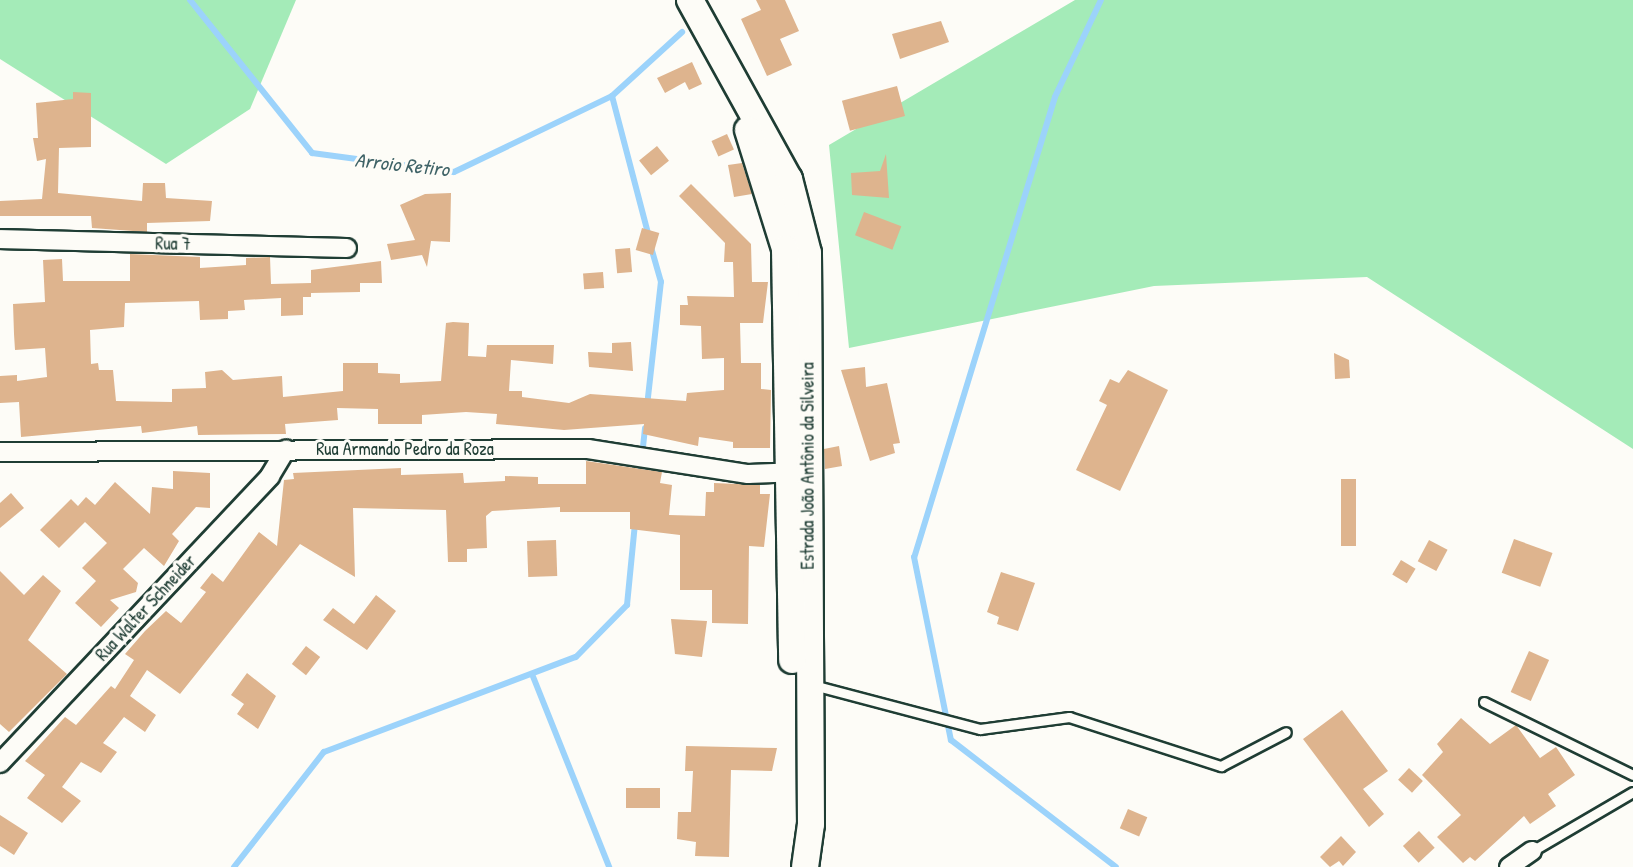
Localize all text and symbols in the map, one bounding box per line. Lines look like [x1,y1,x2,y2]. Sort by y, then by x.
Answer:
water label: Arroio Retiro [354,147,450,181]
street label: Rua 7 [155,233,191,255]
street label: Estrada João Antônio da Silveira [797,362,819,570]
street label: Rua Armando Pedro da Roza [316,438,494,460]
street label: Rua Walter Schneider [91,550,201,666]

